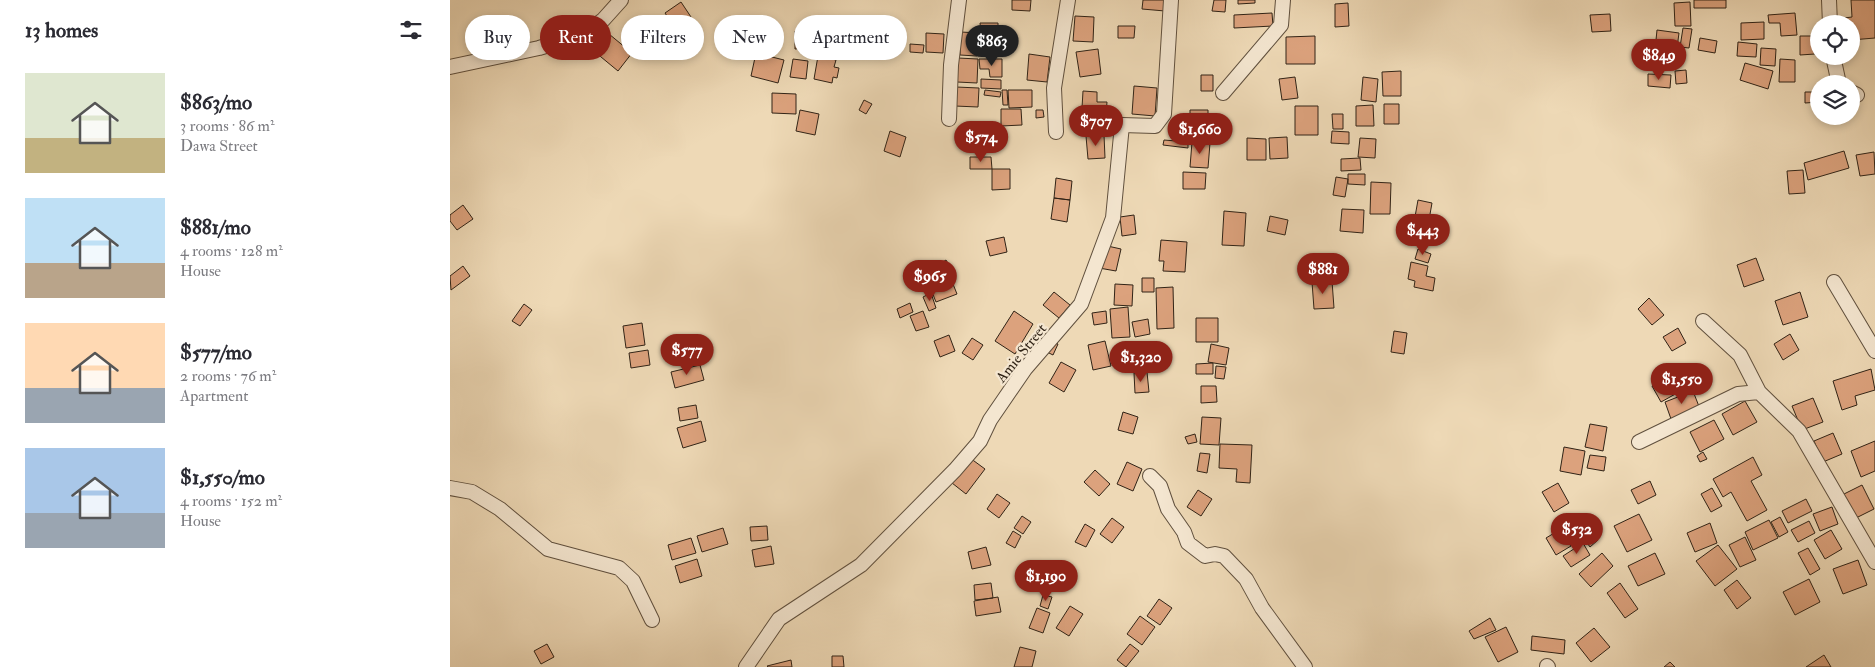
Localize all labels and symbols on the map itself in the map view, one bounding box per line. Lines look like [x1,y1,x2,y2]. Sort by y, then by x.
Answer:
pin: $863 [962,24,1022,67]
pin: $849 [1629,38,1689,81]
pin: $707 [1066,104,1126,147]
pin: $1,660 [1159,112,1241,155]
pin: $574 [951,120,1011,163]
pin: $443 [1393,214,1453,256]
pin: $881 [1293,252,1353,295]
pin: $965 [900,260,960,302]
street label: Amie Street [991,320,1051,388]
pin: $577 [657,334,717,376]
pin: $1,320 [1100,340,1182,383]
pin: $1,550 [1641,362,1723,405]
pin: $532 [1547,512,1607,555]
pin: $1,190 [1005,560,1087,602]

